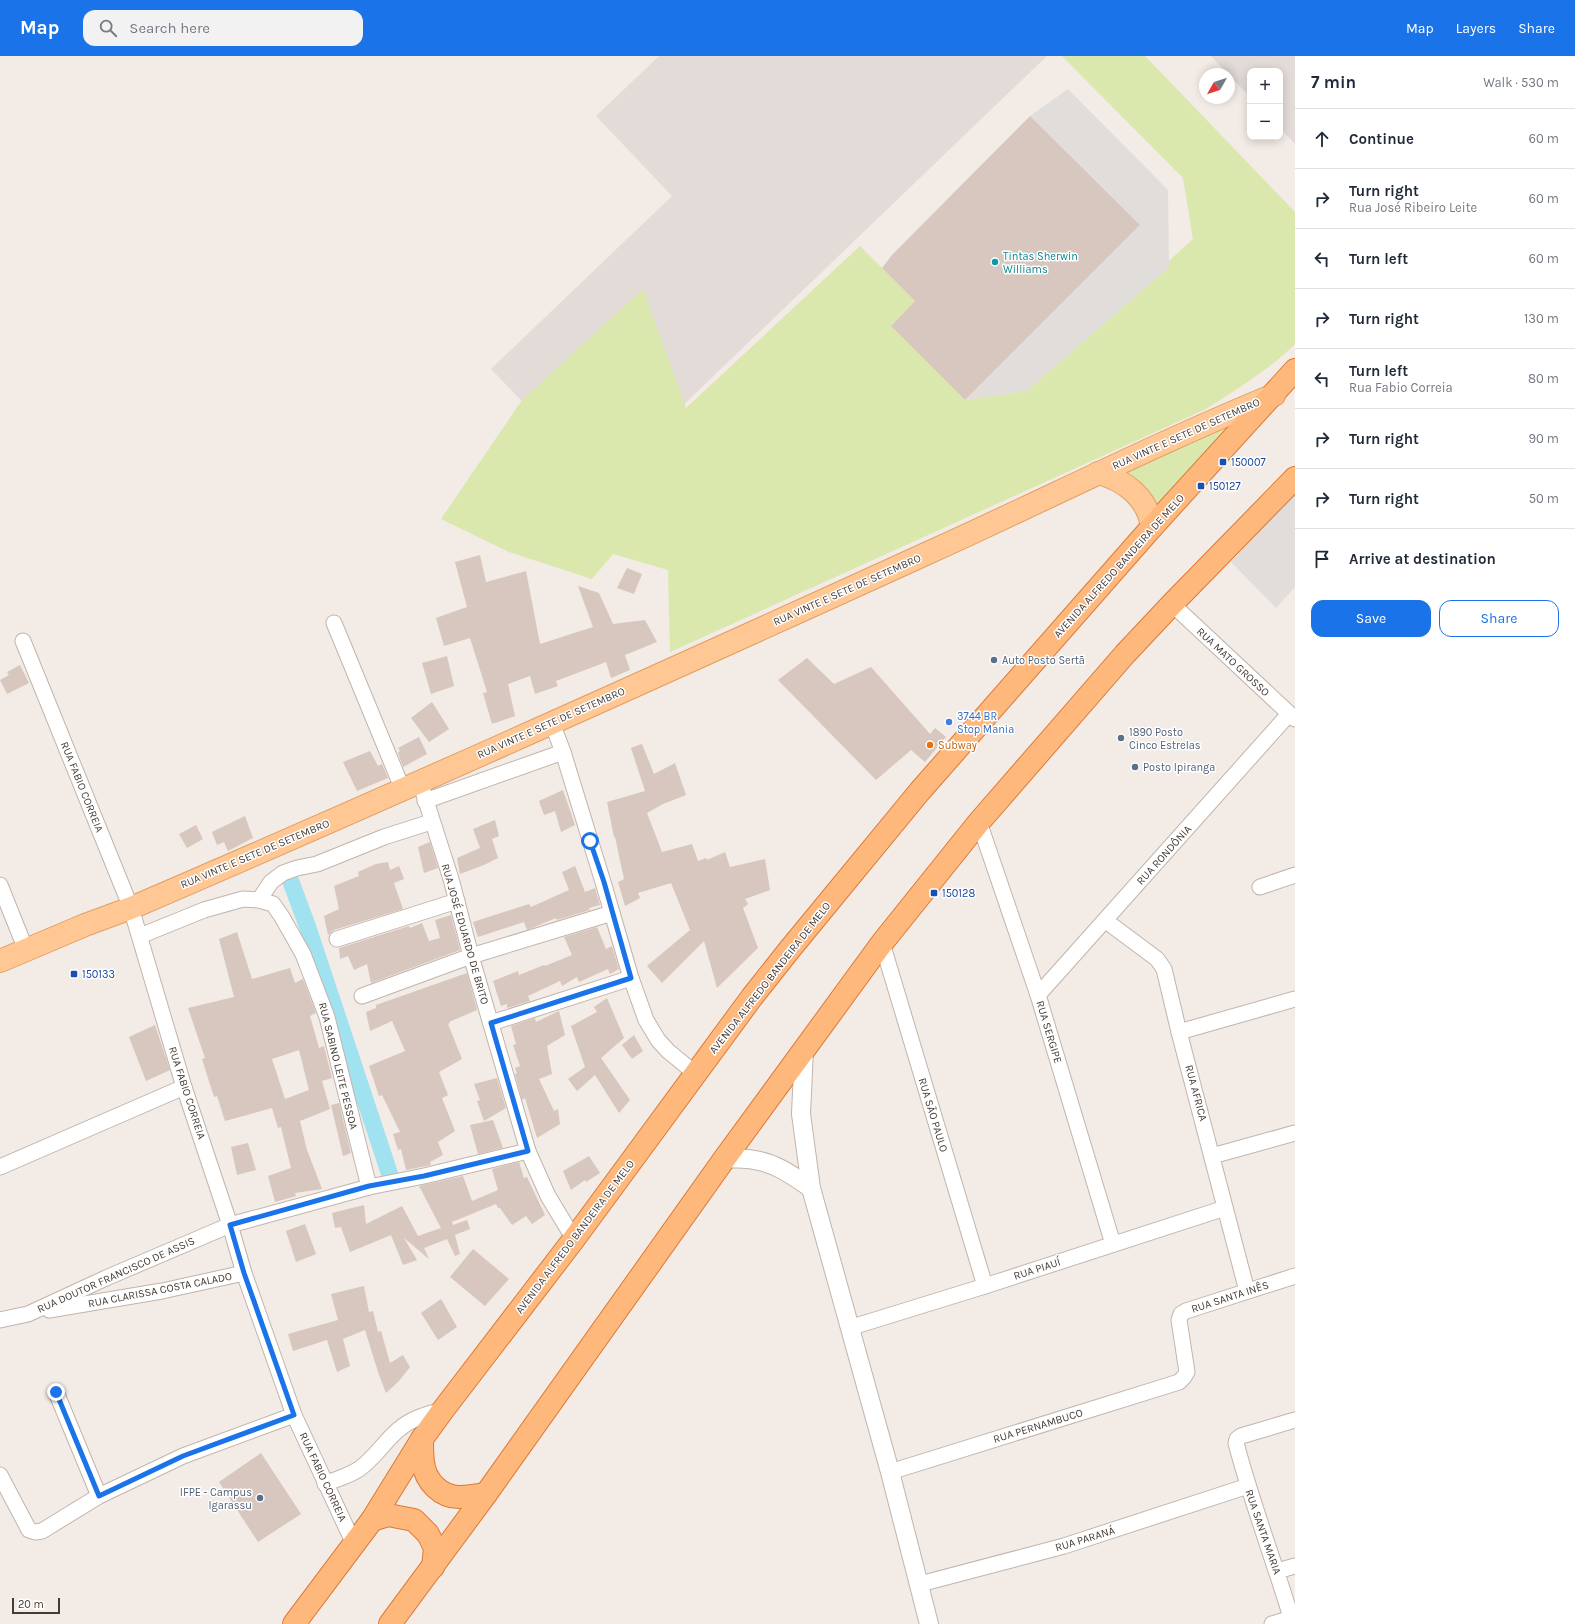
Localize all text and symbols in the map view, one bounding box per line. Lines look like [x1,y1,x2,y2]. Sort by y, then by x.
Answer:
search box [83,10,363,46]
text: Map [20,17,59,39]
icon: search [97,17,119,39]
text: Search here [129,19,210,37]
text: Map [1406,20,1434,37]
text: Layers [1456,20,1496,37]
text: Share [1518,20,1555,37]
north arrow [1199,68,1235,104]
map controls [1247,68,1283,140]
button: + [1247,68,1283,104]
text: 7 min [1311,72,1356,92]
text: Walk · 530 m [1483,75,1559,90]
button: − [1247,104,1283,140]
icon: ahead [1311,128,1333,150]
text: Continue [1349,130,1414,148]
text: 60 m [1529,131,1559,146]
text: Turn right [1349,182,1419,200]
icon: right [1311,188,1333,210]
text: 60 m [1529,191,1559,206]
text: Rua José Ribeiro Leite [1349,200,1477,215]
icon: left [1311,248,1333,270]
place label: Tintas Sherwin Williams [1003,250,1078,276]
text: Turn left [1349,250,1408,268]
text: 60 m [1529,251,1559,266]
marker: Tintas Sherwin Williams [990,257,1000,267]
icon: right [1311,308,1333,330]
text: Turn right [1349,310,1419,328]
text: 130 m [1524,311,1559,326]
text: Turn left [1349,362,1408,380]
icon: left [1311,368,1333,390]
text: 80 m [1528,371,1559,386]
text: Rua Fabio Correia [1349,380,1453,395]
street label: RUA VINTE E SETE DE SETEMBRO [1110,395,1262,473]
icon: right [1311,428,1333,450]
text: Turn right [1349,430,1419,448]
text: 90 m [1528,431,1559,446]
place label: 150007 [1231,456,1266,469]
marker: 150007 [1218,457,1228,467]
place label: 150127 [1209,480,1241,493]
marker: 150127 [1196,481,1206,491]
icon: right [1311,488,1333,510]
text: Turn right [1349,490,1419,508]
street label: AVENIDA ALFREDO BANDEIRA DE MELO [1051,491,1187,641]
text: 50 m [1529,491,1559,506]
icon: arrive [1311,548,1333,570]
text: Arrive at destination [1349,550,1496,568]
street label: RUA VINTE E SETE DE SETEMBRO [771,551,923,629]
button: Save [1311,600,1431,637]
button: Share [1439,600,1559,637]
street label: RUA MATO GROSSO [1194,625,1272,699]
place label: Auto Posto Sertã [1002,654,1085,667]
marker: Auto Posto Sertã [989,655,999,665]
street label: RUA VINTE E SETE DE SETEMBRO [475,684,627,762]
place label: 3744 BR Stop Mania [957,710,1014,736]
marker: 3744 BR Stop Mania [944,717,954,727]
place label: 1890 Posto Cinco Estrelas [1129,726,1201,752]
marker: 1890 Posto Cinco Estrelas [1116,733,1126,743]
place label: Subway [938,739,977,752]
street label: RUA FABIO CORREIA [58,740,106,835]
marker: Subway [925,740,935,750]
place label: Posto Ipiranga [1143,761,1215,774]
marker: Posto Ipiranga [1130,762,1140,772]
street label: RUA VINTE E SETE DE SETEMBRO [179,817,331,891]
street label: RUA RONDÔNIA [1133,821,1195,887]
route start [581,832,599,850]
street label: RUA JOSÉ EDUARDO DE BRITO [439,862,493,1006]
place label: 150128 [942,887,975,900]
marker: 150128 [929,888,939,898]
street label: AVENIDA ALFREDO BANDEIRA DE MELO [707,900,833,1056]
place label: 150133 [82,968,115,981]
marker: 150133 [69,969,79,979]
street label: RUA SERGIPE [1033,999,1065,1065]
street label: RUA SABINO LEITE PESSOA [316,1001,360,1132]
street label: RUA FABIO CORREIA [166,1045,208,1142]
street label: RUA AFRICA [1182,1063,1210,1123]
street label: RUA SÃO PAULO [916,1076,950,1154]
street label: AVENIDA ALFREDO BANDEIRA DE MELO [513,1158,637,1316]
street label: RUA DOUTOR FRANCISCO DE ASSIS [35,1234,197,1316]
street label: RUA PIAUÍ [1011,1253,1063,1283]
street label: RUA CLARISSA COSTA CALADO [87,1270,233,1310]
street label: RUA SANTA INÊS [1189,1277,1270,1316]
route end [47,1383,65,1401]
street label: RUA PERNAMBUCO [992,1406,1084,1446]
street label: RUA FABIO CORREIA [297,1430,350,1524]
place label: IFPE - Campus Igarassu [180,1486,252,1512]
street label: RUA SANTA MARIA [1242,1488,1284,1577]
marker: IFPE - Campus Igarassu [255,1493,265,1503]
street label: RUA PARANÁ [1053,1522,1117,1554]
scale bar [12,1596,60,1615]
text: 20 m [18,1598,44,1611]

